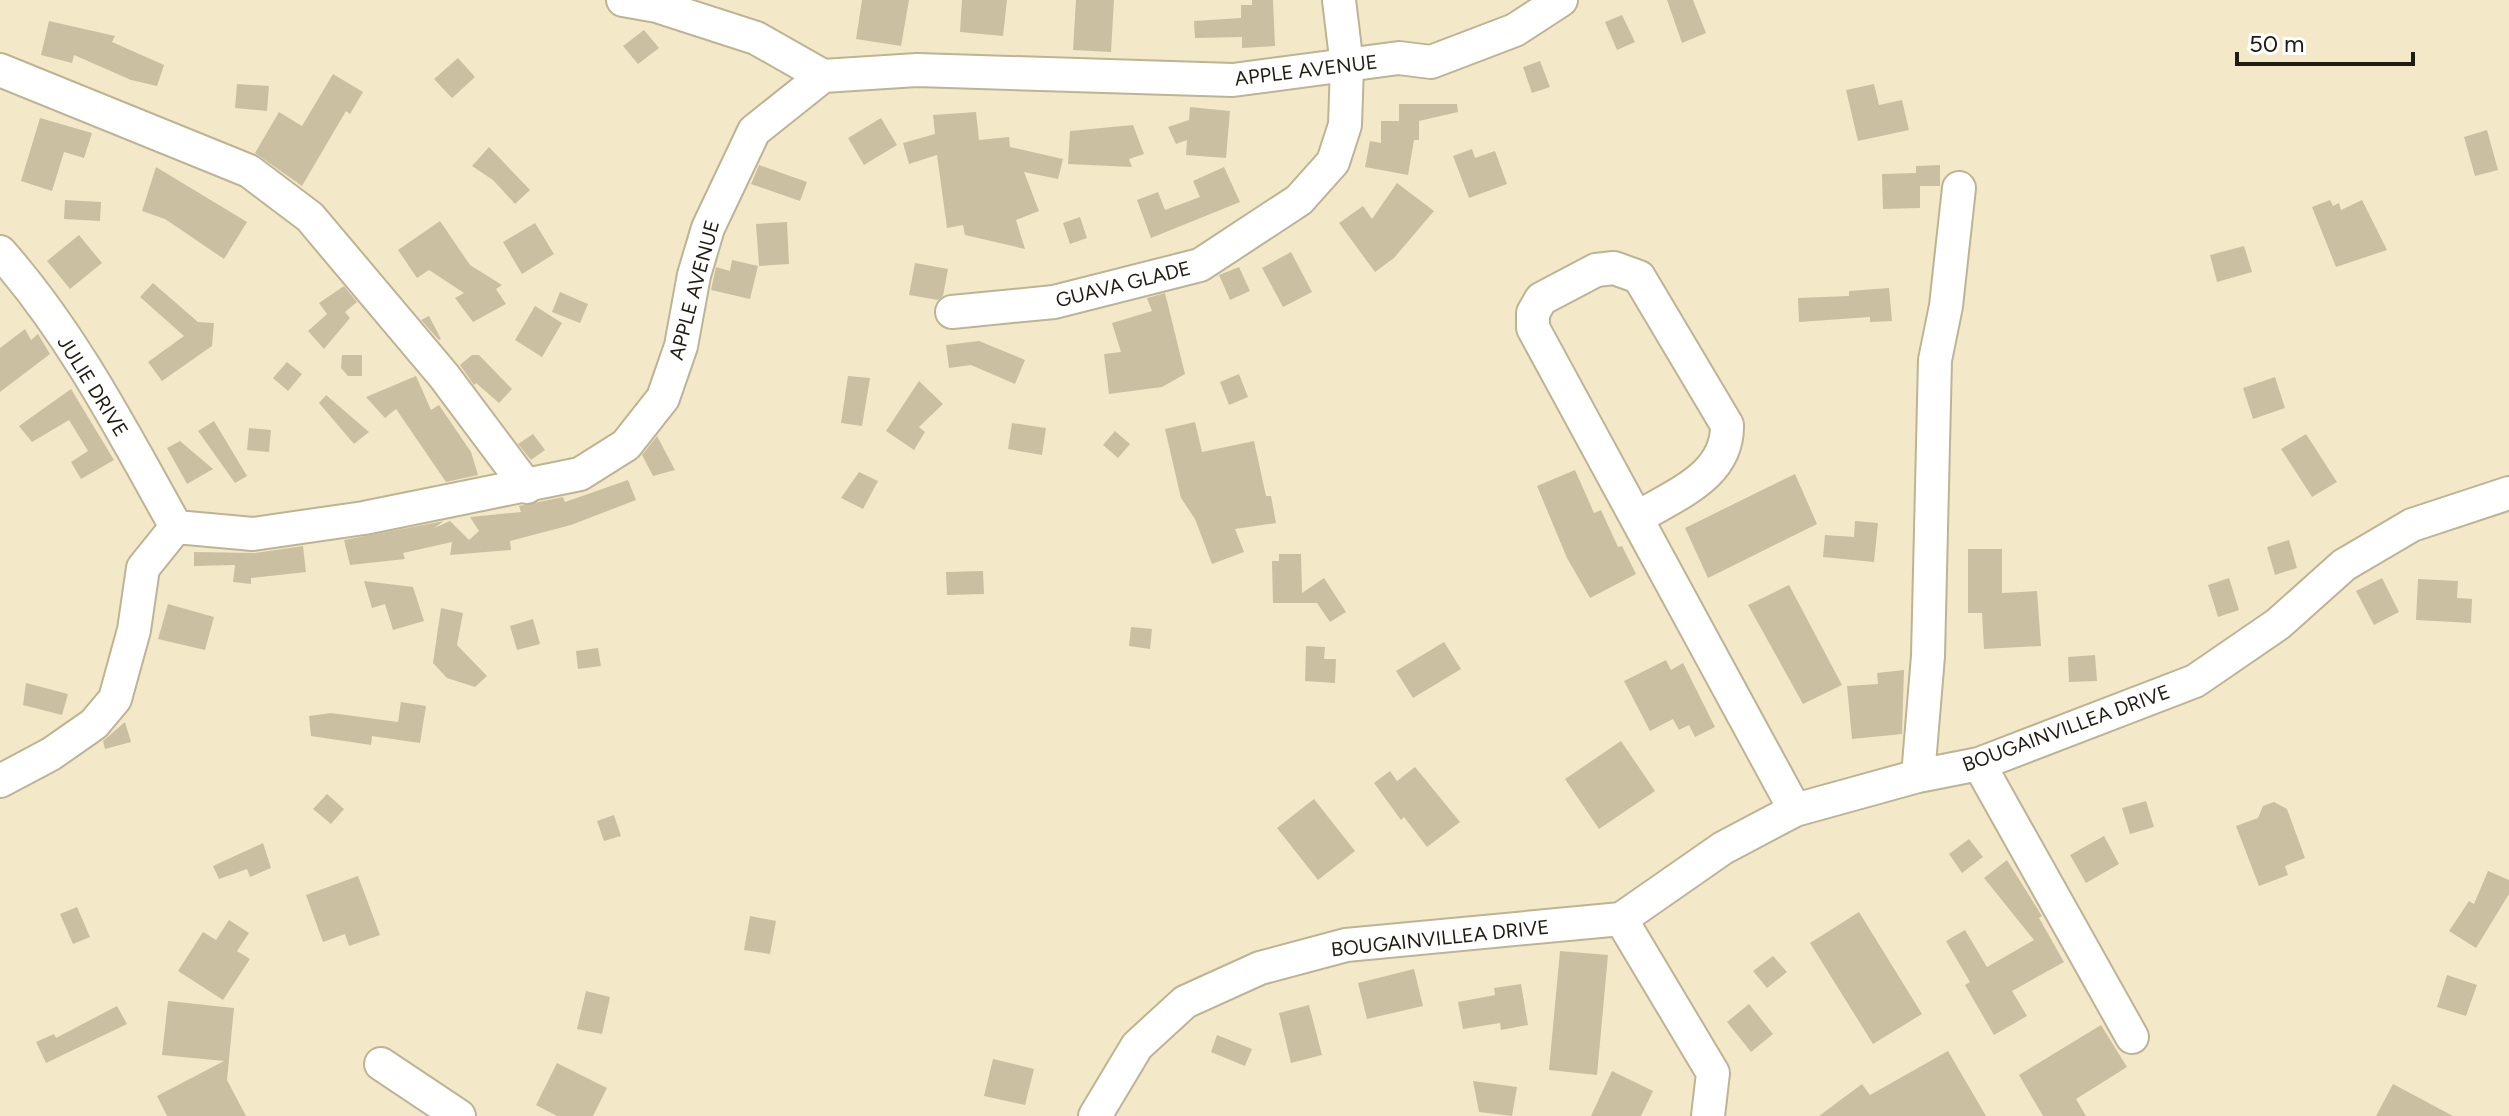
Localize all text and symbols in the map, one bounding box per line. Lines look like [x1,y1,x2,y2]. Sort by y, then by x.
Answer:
scale bar [2237,16,2413,66]
text: 50 m [2249,29,2305,58]
street label: APPLE AVENUE [1233,49,1379,91]
street label: APPLE AVENUE [664,217,724,363]
street label: GUAVA GLADE [1053,256,1193,312]
street label: JULIE DRIVE [52,331,134,441]
street label: BOUGAINVILLEA DRIVE [1959,679,2173,777]
street label: BOUGAINVILLEA DRIVE [1330,915,1550,961]

